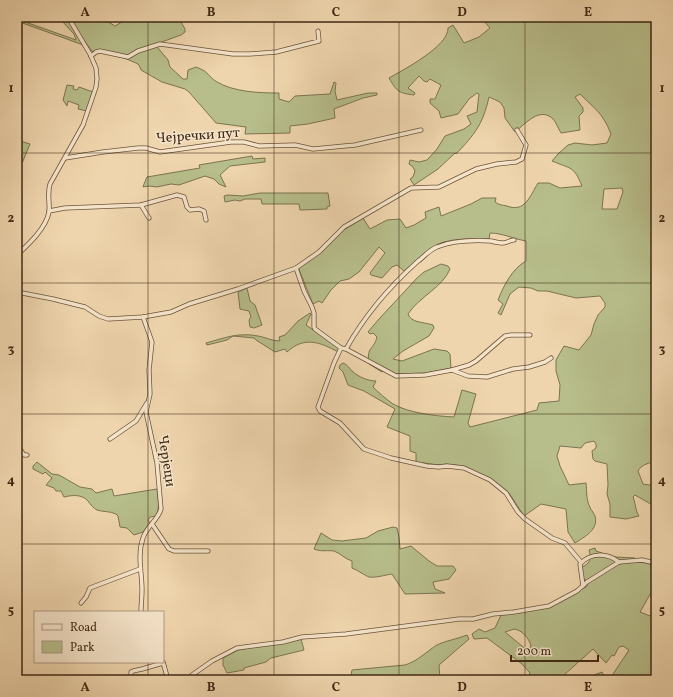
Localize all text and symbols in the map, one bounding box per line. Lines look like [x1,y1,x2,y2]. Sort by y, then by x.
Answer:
text: A [80,4,90,22]
text: B [207,4,216,22]
text: C [332,4,340,22]
text: D [457,4,467,22]
text: E [584,4,592,22]
text: 1 [8,80,14,98]
text: 1 [659,80,665,98]
street label: Чејречки пут [155,124,241,148]
text: 2 [8,210,15,228]
text: 2 [659,210,666,228]
text: 3 [8,341,15,359]
text: 3 [659,341,666,359]
street label: Черјеци [153,434,180,489]
text: 4 [7,472,15,490]
text: 4 [658,472,666,490]
text: 5 [8,602,14,620]
text: 5 [659,602,665,620]
legend [34,611,164,663]
text: Road [70,620,97,636]
scale bar [511,637,598,663]
text: Park [70,640,95,656]
text: 200 m [517,644,551,660]
text: A [80,679,90,697]
text: B [207,679,216,697]
text: C [332,679,340,697]
text: D [457,679,467,697]
text: E [584,679,592,697]

